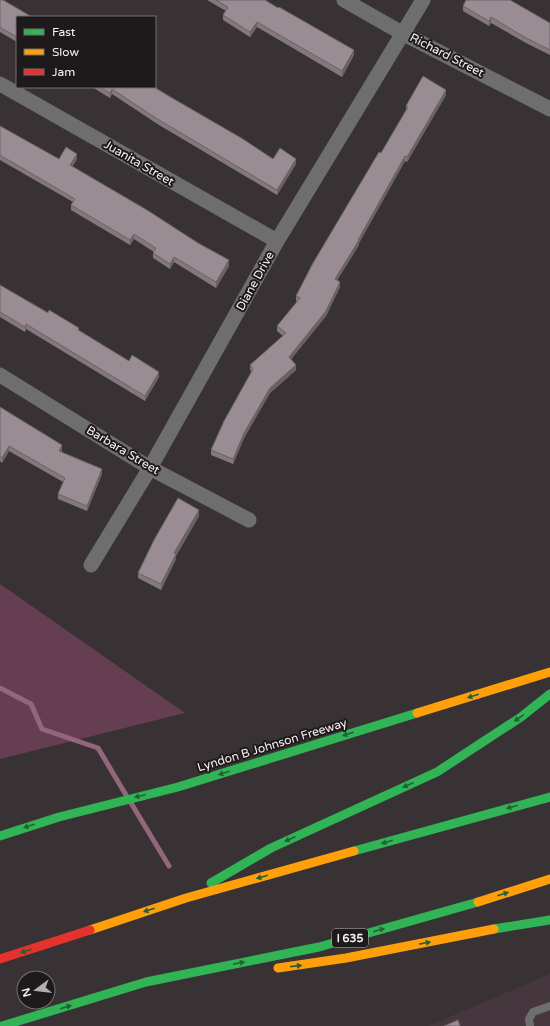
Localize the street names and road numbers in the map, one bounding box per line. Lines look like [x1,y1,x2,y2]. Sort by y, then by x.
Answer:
street label: Richard Street [408,30,487,80]
street label: Juanita Street [101,137,177,189]
street label: Diane Drive [233,249,277,313]
street label: Barbara Street [84,423,162,478]
street label: Lyndon B Johnson Freeway [195,715,349,774]
road number: I 635 [332,929,368,947]

